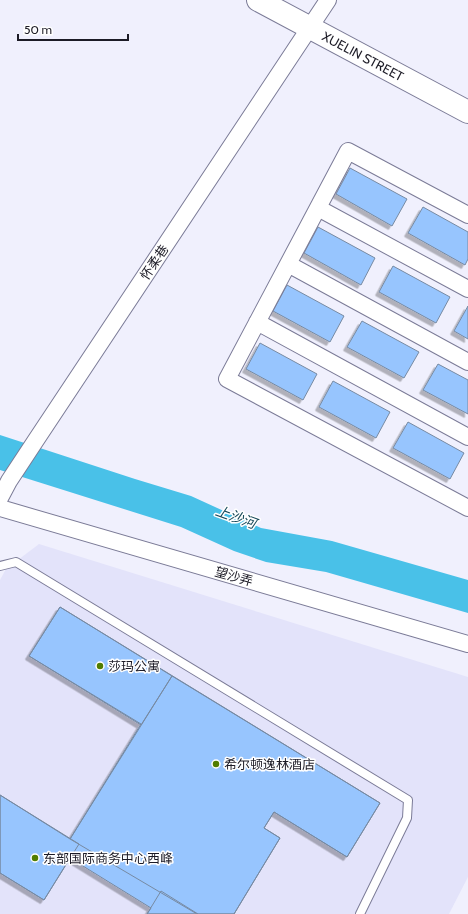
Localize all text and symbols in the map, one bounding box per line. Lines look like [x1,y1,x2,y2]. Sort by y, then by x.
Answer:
scale bar [18,16,128,42]
text: 50 m [24,22,52,37]
street label: XUELIN STREET [320,28,407,84]
street label: 怀柔巷 [136,241,172,283]
water label: 上沙河 [213,501,262,534]
street label: 望沙弄 [213,563,255,589]
place label: 莎玛公寓 [108,658,160,674]
marker: 莎玛公寓 [95,661,105,671]
place label: 希尔顿逸林酒店 [224,756,315,772]
marker: 希尔顿逸林酒店 [211,759,221,769]
place label: 东部国际商务中心西峰 [43,850,173,866]
marker: 东部国际商务中心西峰 [30,853,40,863]

